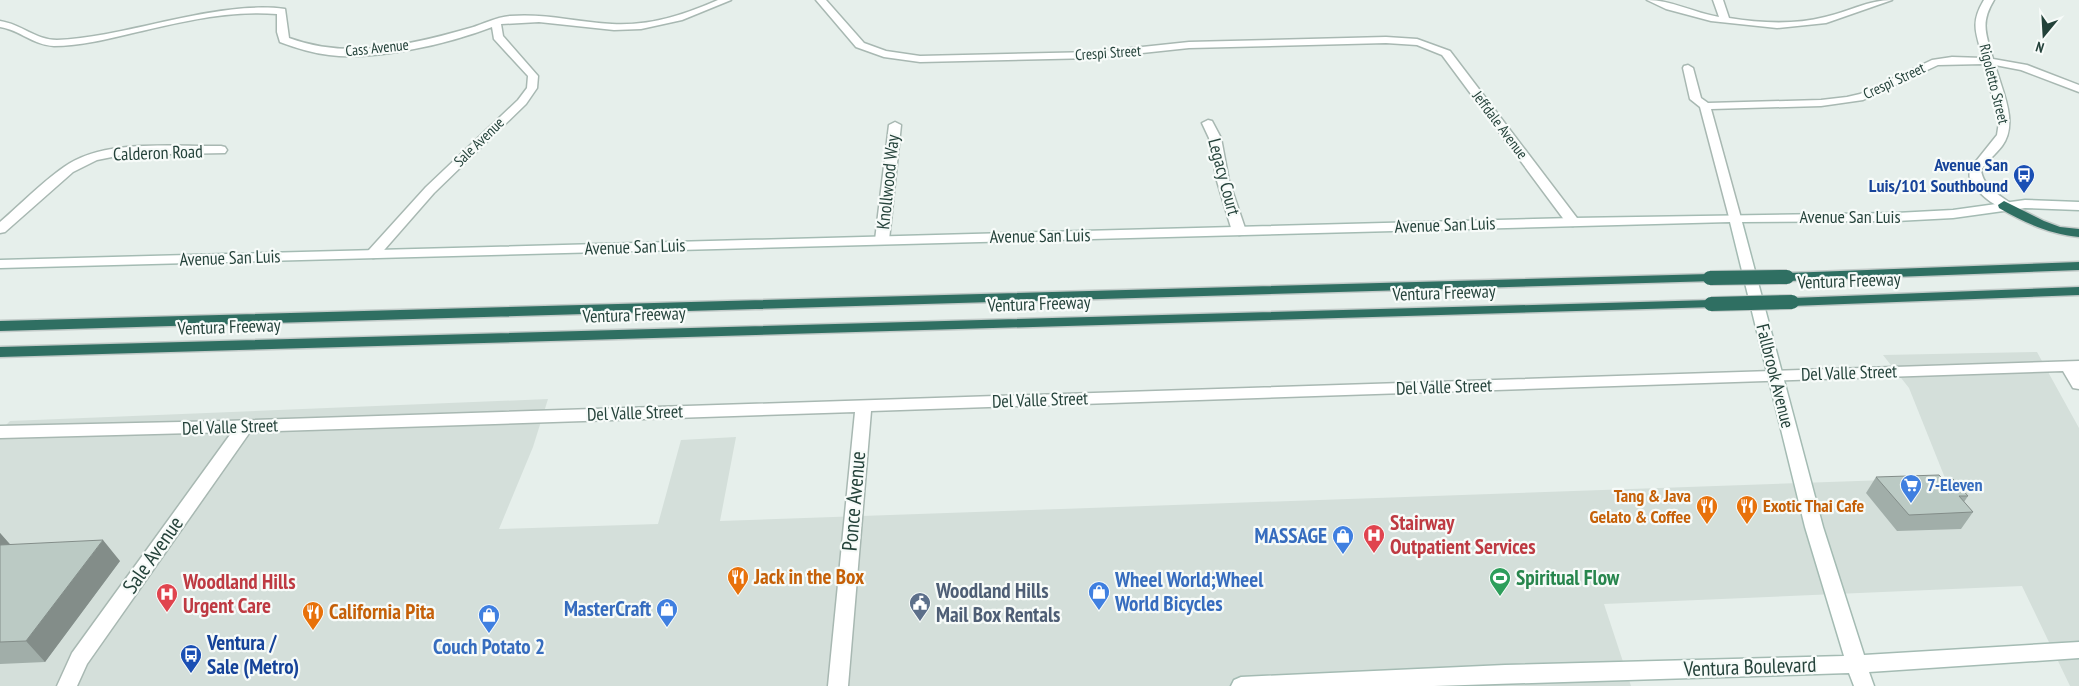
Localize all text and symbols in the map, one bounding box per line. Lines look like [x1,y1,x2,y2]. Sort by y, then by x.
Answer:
north arrow [2019,10,2069,60]
street label: Cass Avenue [344,35,410,60]
text: N [2034,38,2046,57]
street label: Crespi Street [1074,41,1142,64]
street label: Rigoletto Street [1975,42,2014,126]
street label: Crespi Street [1860,58,1928,103]
street label: Jeffdale Avenue [1468,86,1532,163]
street label: Sale Avenue [449,113,508,170]
street label: Knollwood Way [871,133,904,231]
street label: Legacy Court [1203,136,1246,218]
street label: Calderon Road [113,139,203,166]
place label: Avenue San Luis/101 Southbound [1869,153,2008,197]
bus stop icon: Avenue San Luis/101 Southbound [2012,163,2036,194]
street label: Avenue San Luis [1800,205,1900,228]
street label: Avenue San Luis [1394,211,1496,238]
street label: Avenue San Luis [989,223,1091,248]
street label: Avenue San Luis [584,233,686,260]
street label: Avenue San Luis [179,244,281,271]
street label: Ventura Freeway [1796,267,1901,294]
street label: Ventura Freeway [1391,279,1496,306]
street label: Ventura Freeway [986,290,1091,317]
street label: Ventura Freeway [581,301,686,328]
street label: Ventura Freeway [176,313,281,340]
street label: Fallbrook Avenue [1751,321,1800,430]
street label: Del Valle Street [1801,359,1897,386]
street label: Del Valle Street [1396,373,1492,400]
street label: Del Valle Street [992,386,1088,413]
street label: Del Valle Street [587,399,683,426]
street label: Del Valle Street [182,413,278,440]
street label: Ponce Avenue [836,450,871,552]
supermarket icon: 7-Eleven [1899,473,1923,504]
place label: 7-Eleven [1927,473,1983,496]
place label: Tang & Java Gelato & Coffee [1589,484,1691,528]
restaurant icon: Tang & Java Gelato & Coffee [1695,494,1719,525]
restaurant icon: Exotic Thai Cafe [1735,494,1759,525]
place label: Exotic Thai Cafe [1763,494,1865,517]
place label: Stairway Outpatient Services [1390,509,1536,560]
street label: Sale Avenue [116,511,189,598]
place label: MASSAGE [1255,522,1327,549]
hospital icon: Stairway Outpatient Services [1362,523,1386,554]
shop icon: MASSAGE [1331,524,1355,555]
place label: Jack in the Box [753,563,865,590]
place label: Spiritual Flow [1516,564,1620,591]
restaurant icon: Jack in the Box [726,565,750,596]
place label: Wheel World;Wheel World Bicycles [1114,566,1264,617]
sports icon: Spiritual Flow [1488,566,1512,597]
place label: Woodland Hills Urgent Care [182,568,295,619]
place label: Woodland Hills Mail Box Rentals [935,577,1060,628]
shop icon: Wheel World;Wheel World Bicycles [1087,580,1111,611]
hospital icon: Woodland Hills Urgent Care [155,582,179,613]
public building icon: Woodland Hills Mail Box Rentals [908,591,932,622]
place label: MasterCraft [564,595,651,622]
shop icon: MasterCraft [655,597,679,628]
place label: California Pita [329,598,435,625]
restaurant icon: California Pita [301,600,325,631]
shop icon: Couch Potato 2 [477,603,501,634]
place label: Ventura / Sale (Metro) [206,629,299,680]
place label: Couch Potato 2 [433,633,545,660]
bus stop icon: Ventura / Sale (Metro) [179,643,203,674]
street label: Ventura Boulevard [1682,651,1817,682]

